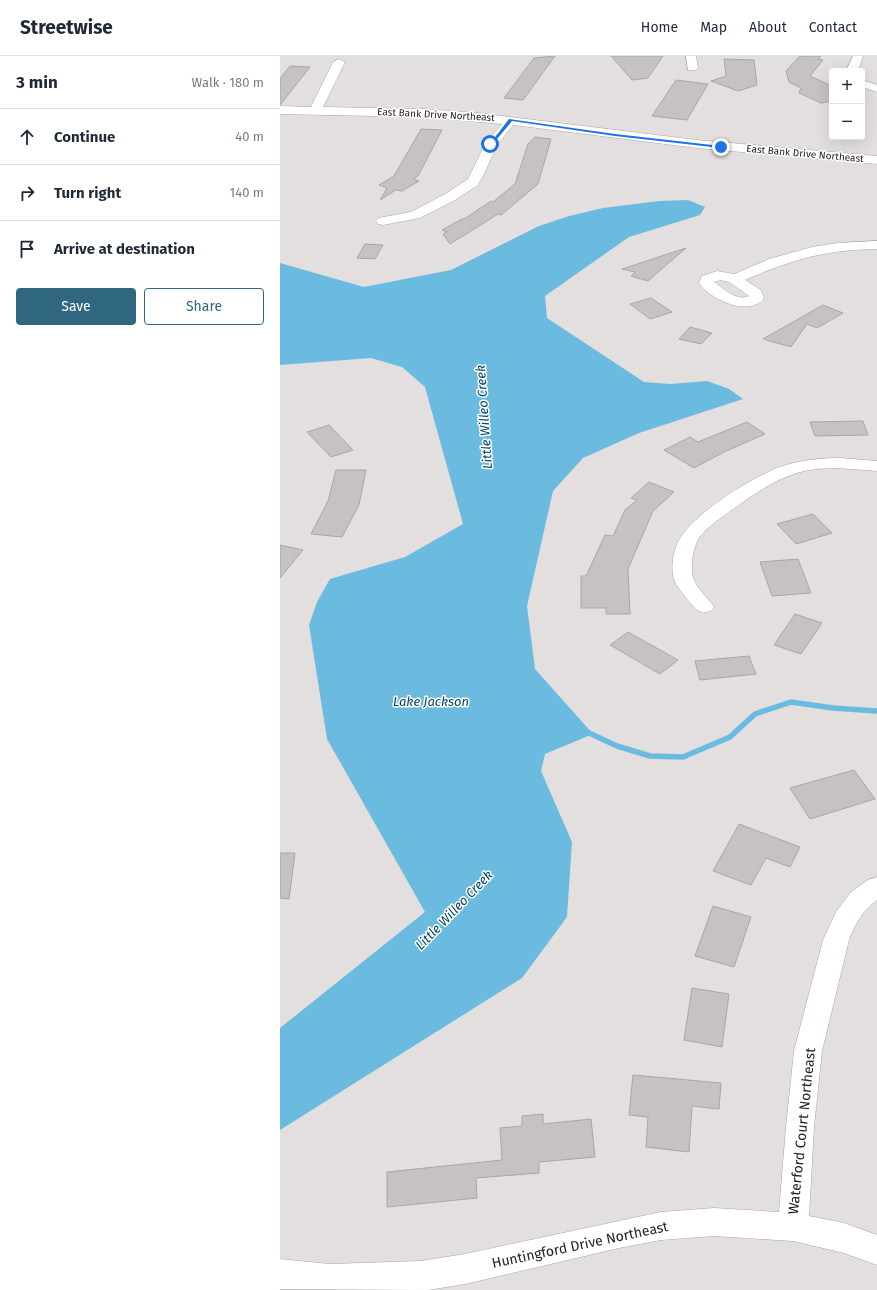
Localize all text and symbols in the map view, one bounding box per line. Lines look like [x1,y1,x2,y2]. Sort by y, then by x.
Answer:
text: Streetwise [20,16,113,39]
text: Home [641,19,678,36]
text: Map [700,19,727,36]
text: About [749,19,787,36]
text: Contact [809,19,857,36]
map controls [829,68,865,140]
button: + [829,68,865,104]
text: 3 min [16,72,58,93]
text: Walk · 180 m [192,75,264,90]
button: − [829,104,865,140]
street label: East Bank Drive Northeast [377,106,495,124]
icon: ahead [16,126,38,148]
text: Continue [54,128,115,146]
text: 40 m [235,129,264,144]
route start [481,135,499,153]
route end [712,138,730,156]
street label: East Bank Drive Northeast [746,143,865,165]
icon: right [16,182,38,204]
text: Turn right [54,184,121,202]
text: 140 m [230,185,264,200]
icon: arrive [16,238,38,260]
text: Arrive at destination [54,240,195,258]
button: Save [16,288,136,325]
button: Share [144,288,264,325]
water label: Little Willeo Creek [473,365,495,469]
water label: Lake Jackson [393,694,469,709]
water label: Little Willeo Creek [412,867,496,953]
street label: Waterford Court Northeast [785,1046,819,1215]
street label: Huntingford Drive Northeast [490,1218,671,1272]

